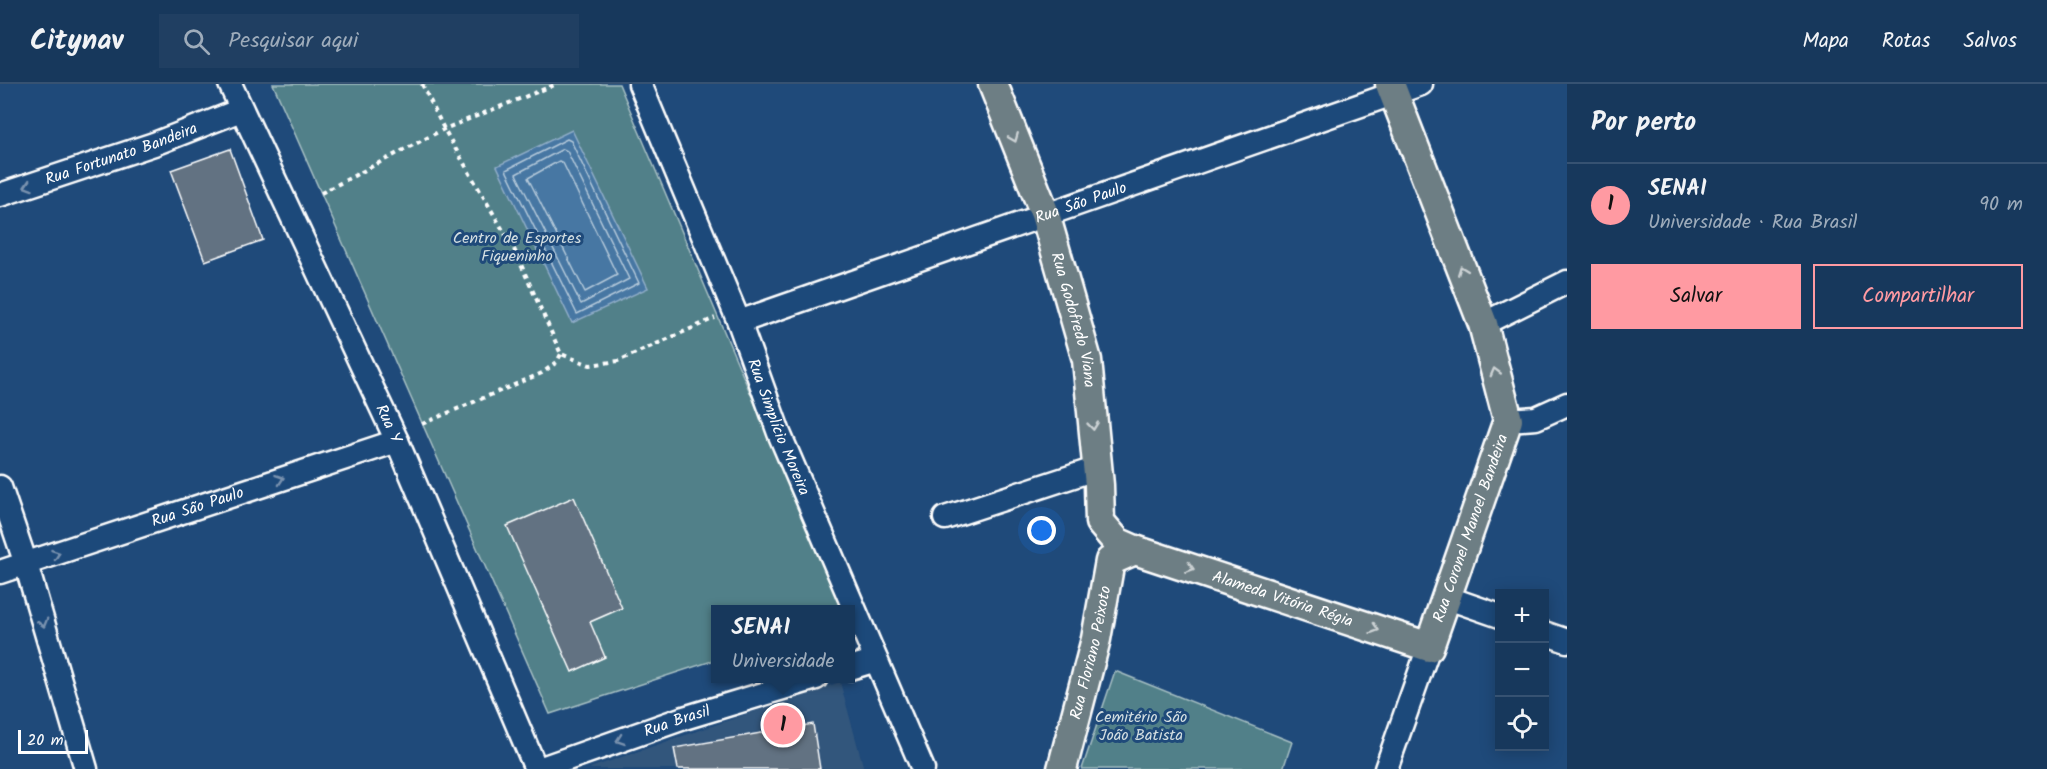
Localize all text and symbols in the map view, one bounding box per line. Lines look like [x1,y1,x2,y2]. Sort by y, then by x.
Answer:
search box [159,14,579,68]
text: Citynav [30,19,123,64]
text: Pesquisar aqui [228,24,358,59]
icon: search [180,25,213,58]
text: Mapa [1803,25,1849,58]
text: Rotas [1882,25,1931,58]
text: Salvos [1964,25,2017,58]
text: Por perto [1591,102,1696,144]
street label: Rua Fortunato Bandeira [42,116,201,192]
one-way arrow [1007,133,1020,143]
text: SENAI [1648,172,1707,207]
street label: Rua São Paulo [1031,175,1130,230]
one-way arrow [23,178,34,191]
text: 1 [1607,189,1614,221]
text: 90 m [1979,189,2023,221]
text: Universidade · Rua Brasil [1648,207,1857,239]
park label: Centro de Esportes Fiqueninho [453,226,582,269]
street label: Rua Godofredo Viana [1044,249,1102,389]
button: Salvar [1591,264,1801,329]
button: Compartilhar [1813,264,2023,329]
one-way arrow [1457,265,1469,276]
street label: Rua Simplício Moreira [741,355,817,499]
one-way arrow [1490,367,1503,377]
street label: Rua Y [369,400,409,448]
one-way arrow [1086,422,1099,431]
street label: Rua Coronel Manoel Bandeira [1426,430,1515,626]
one-way arrow [274,473,285,486]
street label: Rua São Paulo [148,480,247,534]
your location [1027,516,1056,545]
one-way arrow [50,549,61,562]
one-way arrow [1184,561,1195,574]
street label: Alameda Vitória Régia [1209,564,1356,634]
street label: Rua Floriano Peixoto [1063,584,1118,722]
map controls [1495,589,1549,751]
button: + [1495,589,1549,643]
popup [711,605,855,683]
text: SENAI [731,611,790,646]
one-way arrow [36,617,48,628]
one-way arrow [1370,622,1380,635]
button: − [1495,643,1549,697]
text: Universidade [731,646,835,678]
button: locate [1495,697,1549,751]
street label: Rua Brasil [640,698,713,744]
pin: 1 [764,702,802,748]
park label: Cemitério São João Batista [1095,705,1187,748]
scale bar [18,727,88,754]
text: 20 m [27,728,63,753]
one-way arrow [615,732,625,745]

